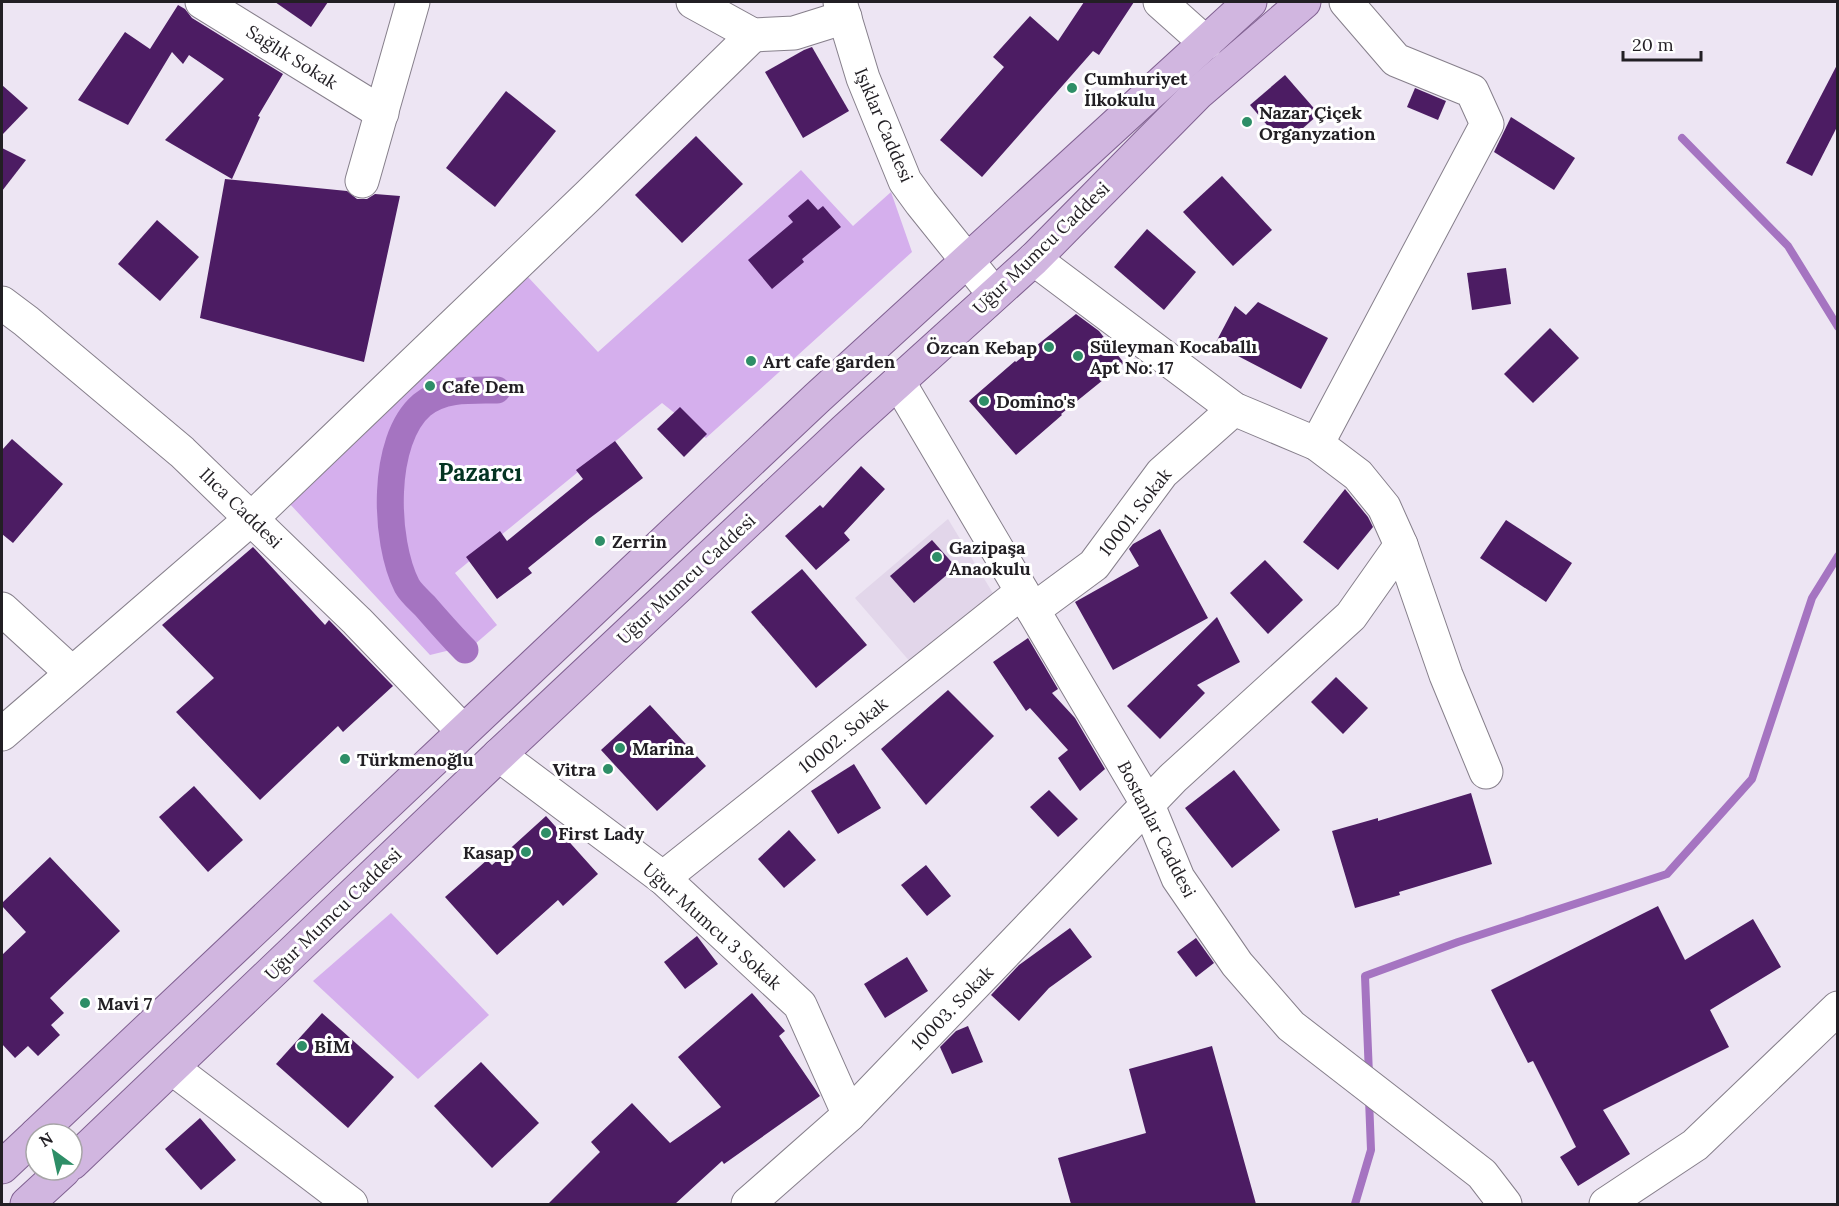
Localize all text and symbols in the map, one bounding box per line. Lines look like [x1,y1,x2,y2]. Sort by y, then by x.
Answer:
street label: Sağlık Sokak [242,20,342,94]
scale bar [1623,24,1701,62]
text: 20 m [1632,33,1674,56]
street label: Işıklar Caddesi [850,64,918,186]
place label: Cumhuriyet İlkokulu [1084,67,1188,111]
marker: Cumhuriyet İlkokulu [1065,81,1079,95]
place label: Nazar Çiçek Organyzation [1259,101,1376,145]
marker: Nazar Çiçek Organyzation [1240,115,1254,129]
street label: Uğur Mumcu Caddesi [968,177,1114,319]
place label: Süleyman Kocaballı Apt No: 17 [1090,335,1257,379]
place label: Özcan Kebap [926,336,1037,359]
marker: Özcan Kebap [1042,340,1056,354]
marker: Süleyman Kocaballı Apt No: 17 [1071,349,1085,363]
place label: Art cafe garden [763,350,896,373]
marker: Art cafe garden [744,354,758,368]
place label: Cafe Dem [442,375,525,398]
marker: Cafe Dem [423,379,437,393]
place label: Domino's [996,390,1076,413]
marker: Domino's [977,394,991,408]
district label: Pazarcı [438,457,522,488]
street label: Ilıca Caddesi [195,463,287,553]
street label: 10001. Sokak [1094,463,1177,561]
street label: Uğur Mumcu Caddesi [612,509,760,649]
place label: Zerrin [612,530,668,553]
marker: Zerrin [593,534,607,548]
place label: Gazipaşa Anaokulu [949,536,1031,580]
marker: Gazipaşa Anaokulu [930,550,944,564]
street label: 10002. Sokak [794,692,893,778]
place label: Marina [632,737,695,760]
marker: Marina [613,741,627,755]
place label: Türkmenoğlu [357,748,474,771]
marker: Türkmenoğlu [338,752,352,766]
street label: Bostanlar Caddesi [1113,757,1201,901]
place label: Vitra [552,758,597,781]
marker: Vitra [601,762,615,776]
place label: First Lady [558,822,644,845]
marker: First Lady [539,826,553,840]
place label: Kasap [463,841,514,864]
street label: Uğur Mumcu Caddesi [260,843,406,985]
marker: Kasap [519,845,533,859]
street label: Uğur Mumcu 3 Sokak [638,858,786,995]
street label: 10003. Sokak [906,961,998,1055]
place label: Mavi 7 [97,992,153,1015]
marker: Mavi 7 [78,996,92,1010]
place label: BİM [314,1035,350,1058]
marker: BİM [295,1039,309,1053]
north arrow [24,1122,84,1182]
text: N [35,1128,56,1151]

